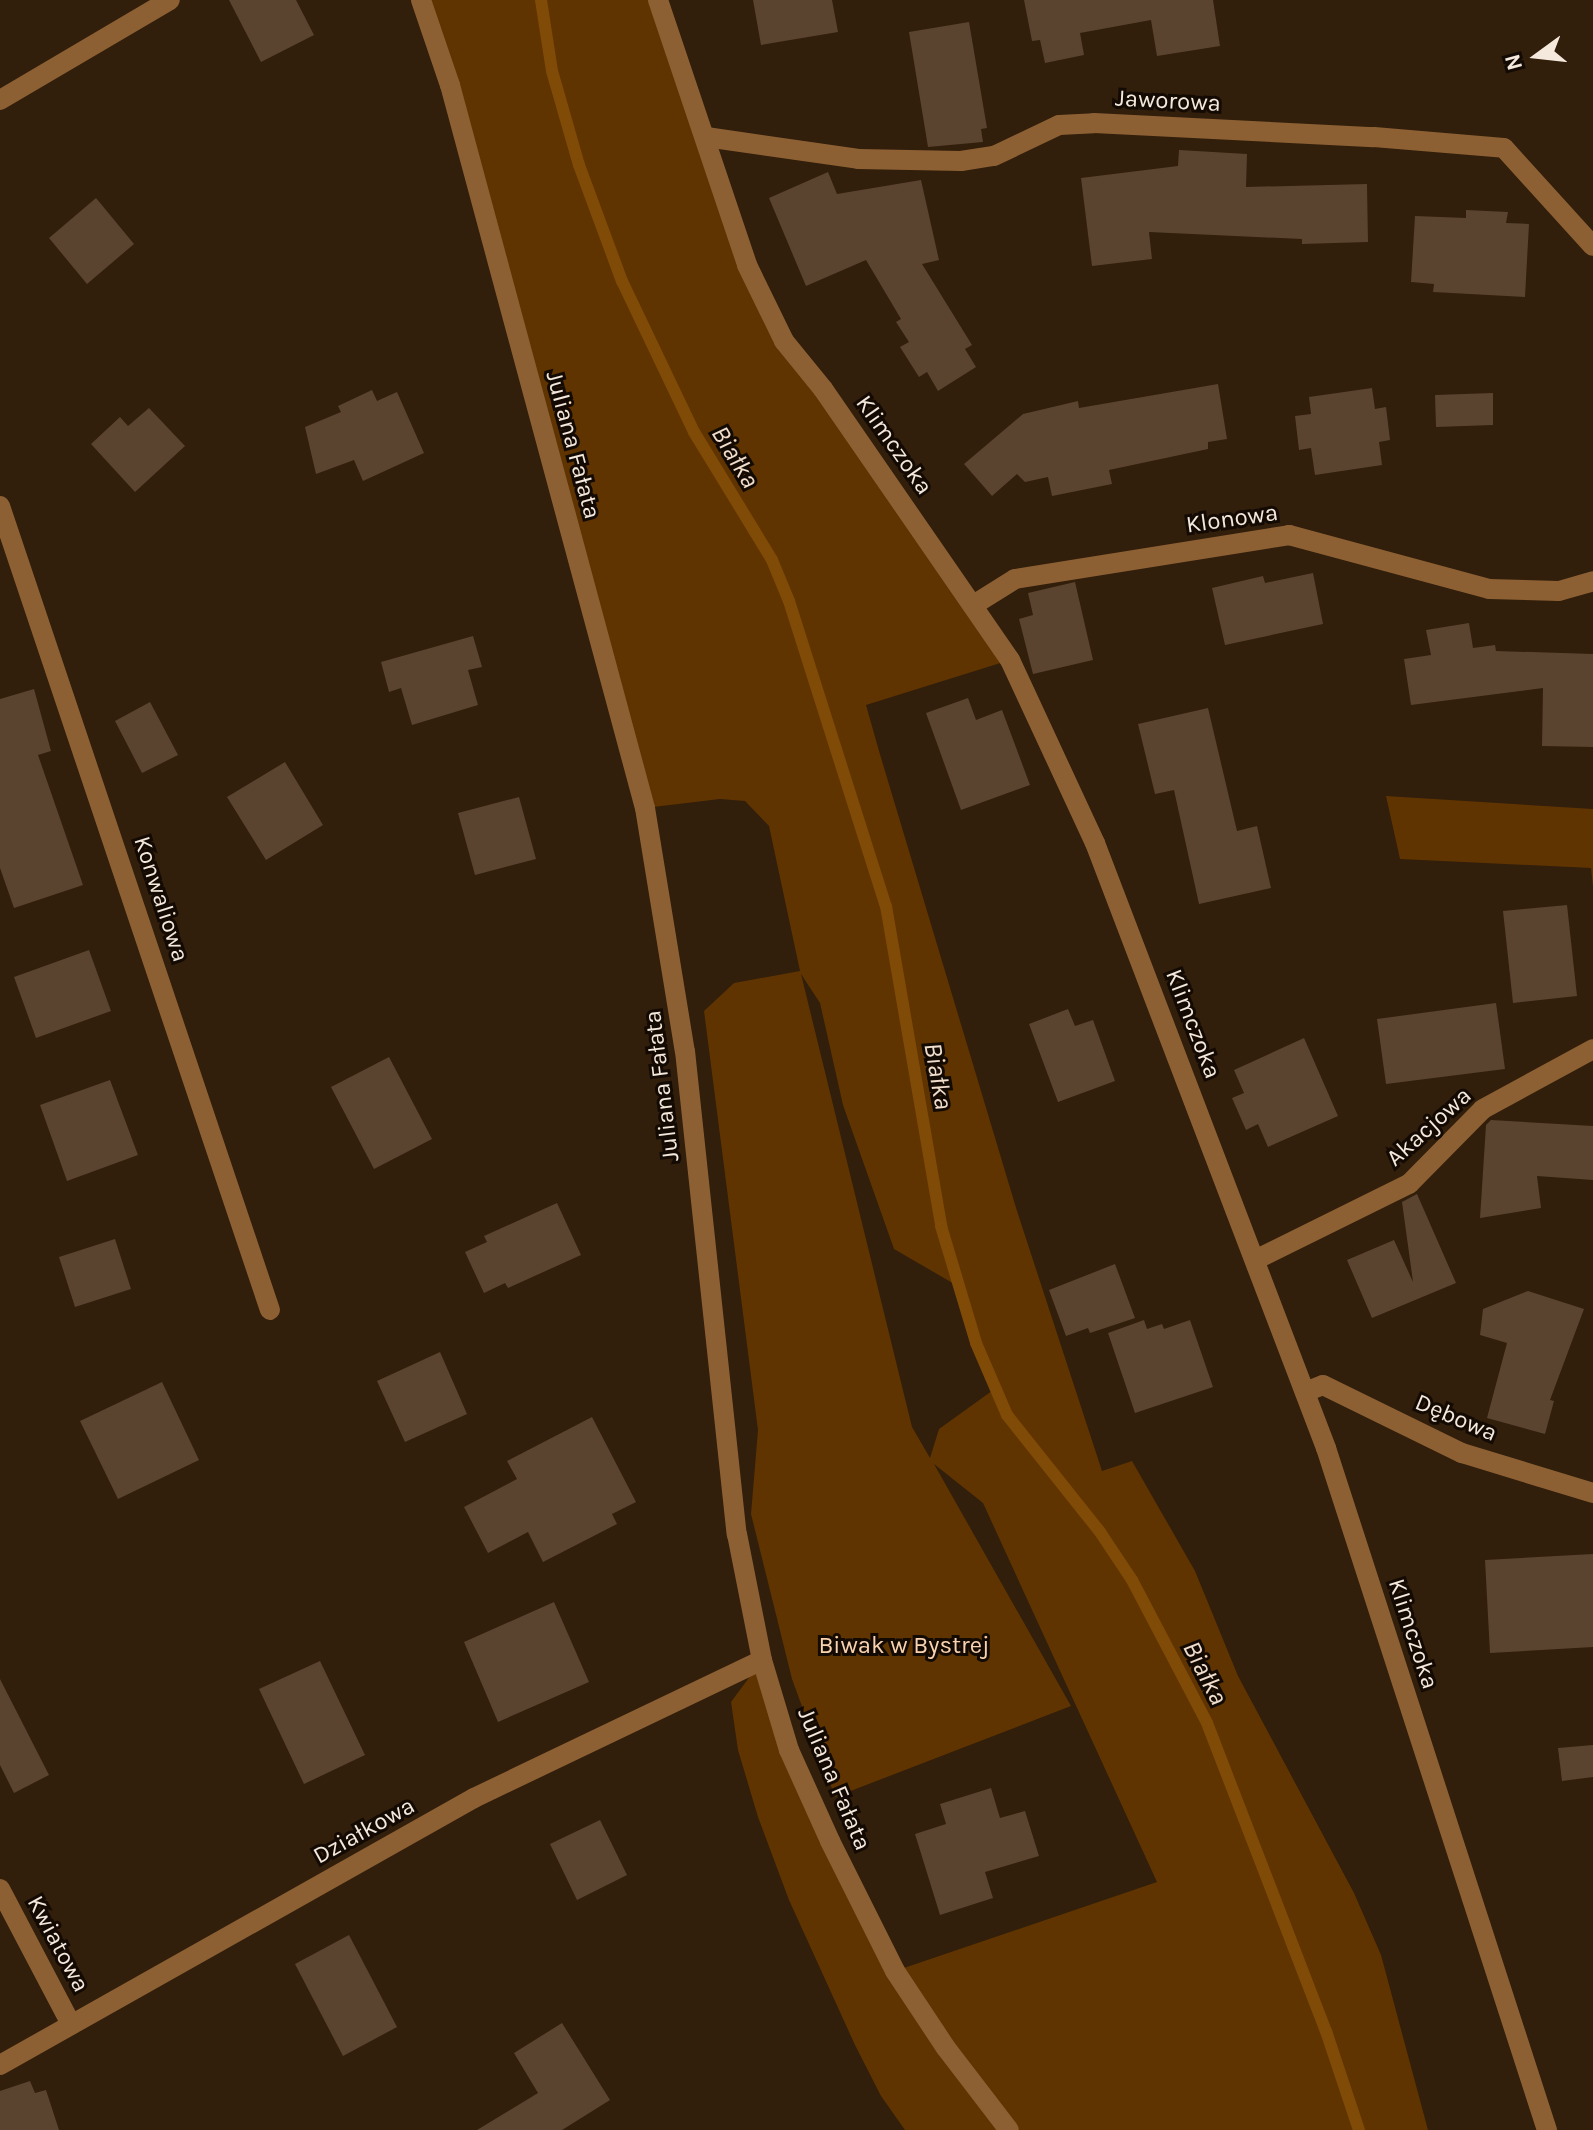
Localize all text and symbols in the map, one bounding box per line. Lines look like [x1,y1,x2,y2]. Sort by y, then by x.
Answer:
north arrow [1497,16,1577,96]
text: N [1499,51,1528,73]
street label: Jaworowa [1114,84,1222,118]
street label: Juliana Fałata [539,368,607,522]
street label: Klimczoka [849,390,939,500]
water label: Białka [704,420,766,494]
street label: Klonowa [1184,498,1280,540]
street label: Konwaliowa [127,833,195,965]
street label: Klimczoka [1159,965,1227,1083]
street label: Juliana Fałata [638,1009,686,1163]
water label: Białka [917,1040,959,1112]
street label: Akacjowa [1381,1081,1477,1173]
street label: Dębowa [1411,1388,1501,1448]
street label: Klimczoka [1382,1575,1444,1693]
park label: Biwak w Bystrej [818,1632,990,1660]
water label: Białka [1176,1636,1234,1710]
street label: Juliana Fałata [791,1703,877,1855]
street label: Działkowa [308,1791,420,1871]
street label: Kwiatowa [21,1891,95,1997]

